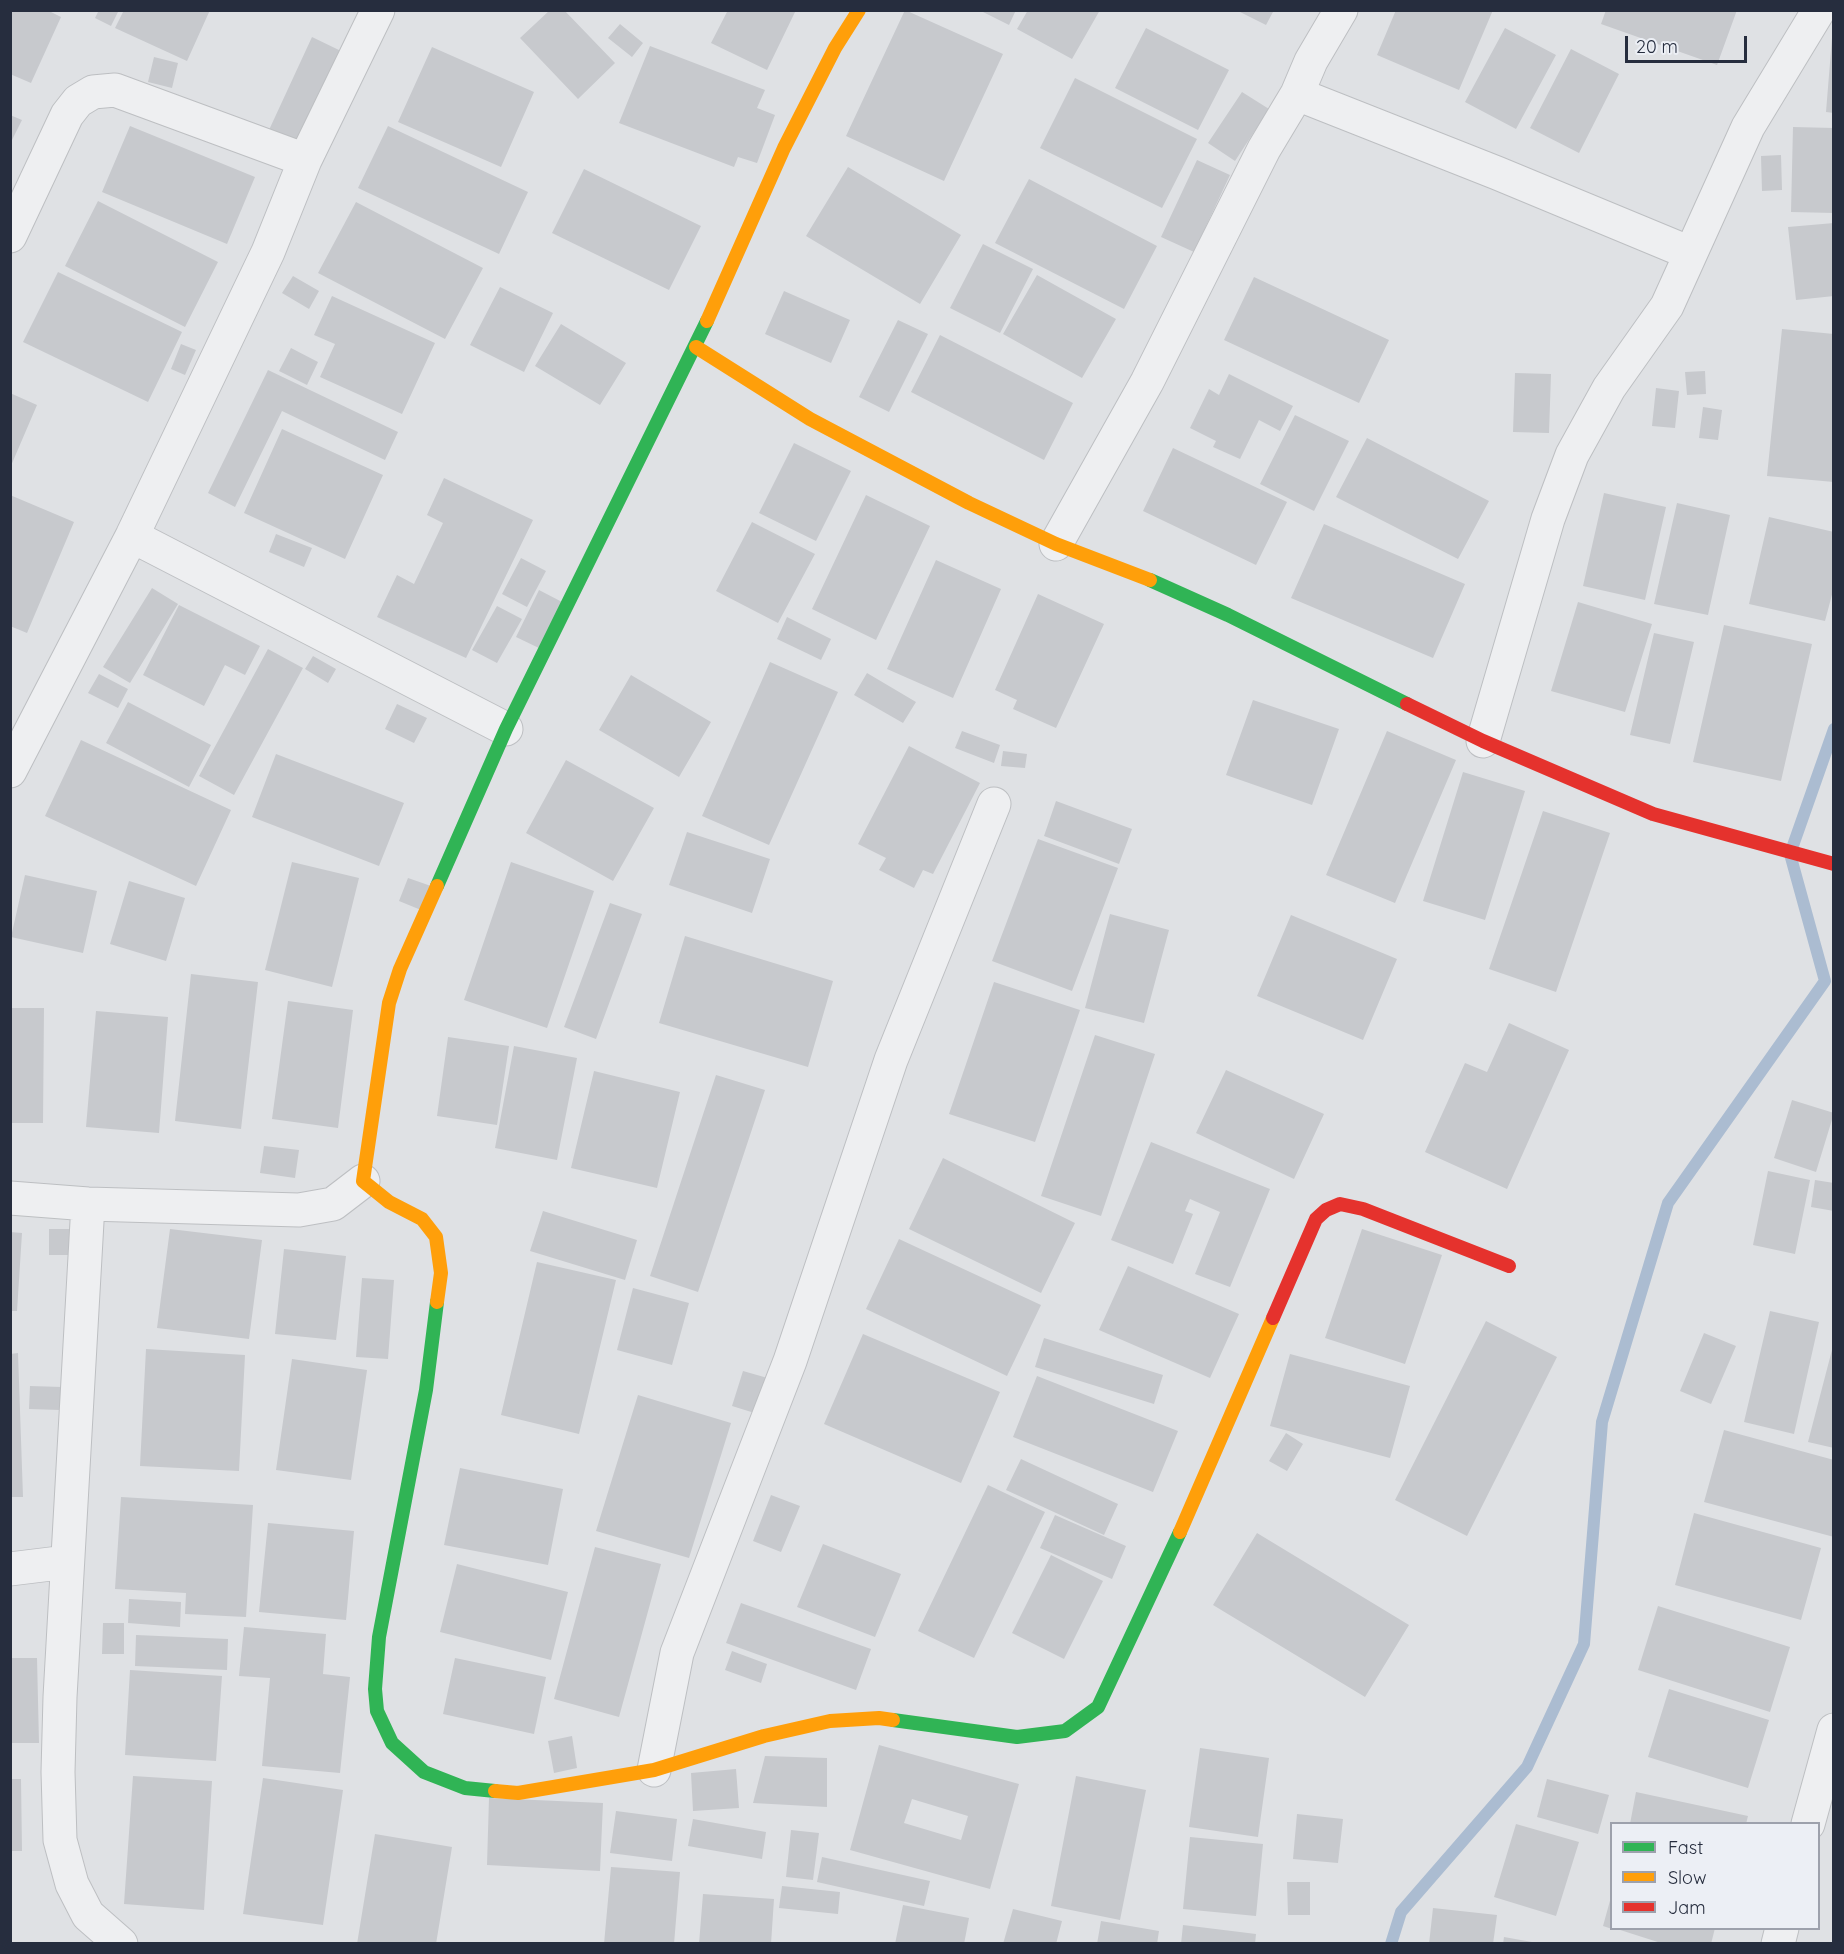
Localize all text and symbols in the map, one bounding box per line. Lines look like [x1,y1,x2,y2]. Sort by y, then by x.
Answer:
scale bar [1628,24,1750,62]
text: 20 m [1636,35,1678,58]
legend [1610,1822,1820,1930]
text: Fast [1668,1836,1703,1859]
text: Slow [1668,1866,1706,1889]
text: Jam [1668,1896,1706,1919]

